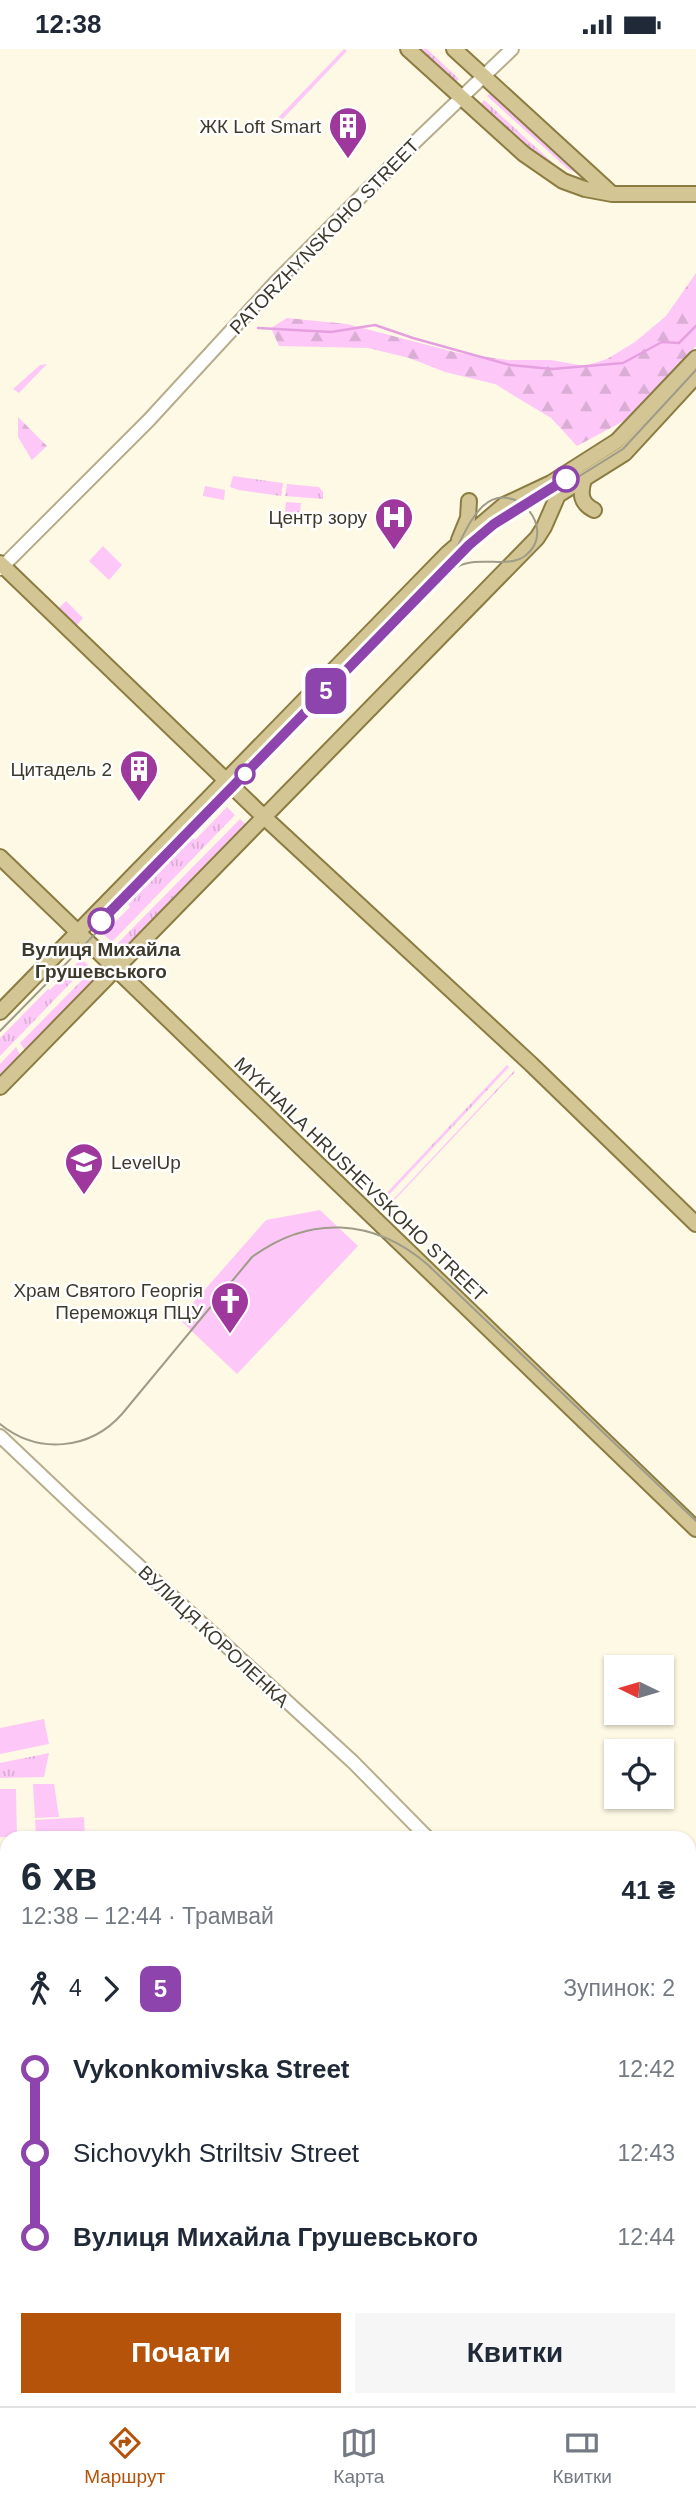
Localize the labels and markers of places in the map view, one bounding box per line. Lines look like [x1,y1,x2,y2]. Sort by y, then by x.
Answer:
building icon: ЖК Loft Smart [327,105,369,160]
place label: ЖК Loft Smart [199,116,322,137]
unlabelled marker [553,466,579,492]
hospital icon: Центр зору [373,496,415,551]
place label: Центр зору [268,507,367,528]
building icon: Цитадель 2 [118,748,160,803]
place label: Цитадель 2 [10,759,112,780]
unlabelled marker [235,764,255,784]
marker: Вулиця Михайла Грушевського [88,908,114,934]
place label: Вулиця Михайла Грушевського [22,939,181,982]
school or university icon: LevelUp [63,1141,105,1196]
place label: LevelUp [111,1152,181,1173]
place label: Храм Святого Георгія Переможця ПЦУ [13,1280,204,1323]
church icon: Храм Святого Георгія Переможця ПЦУ [209,1280,251,1335]

